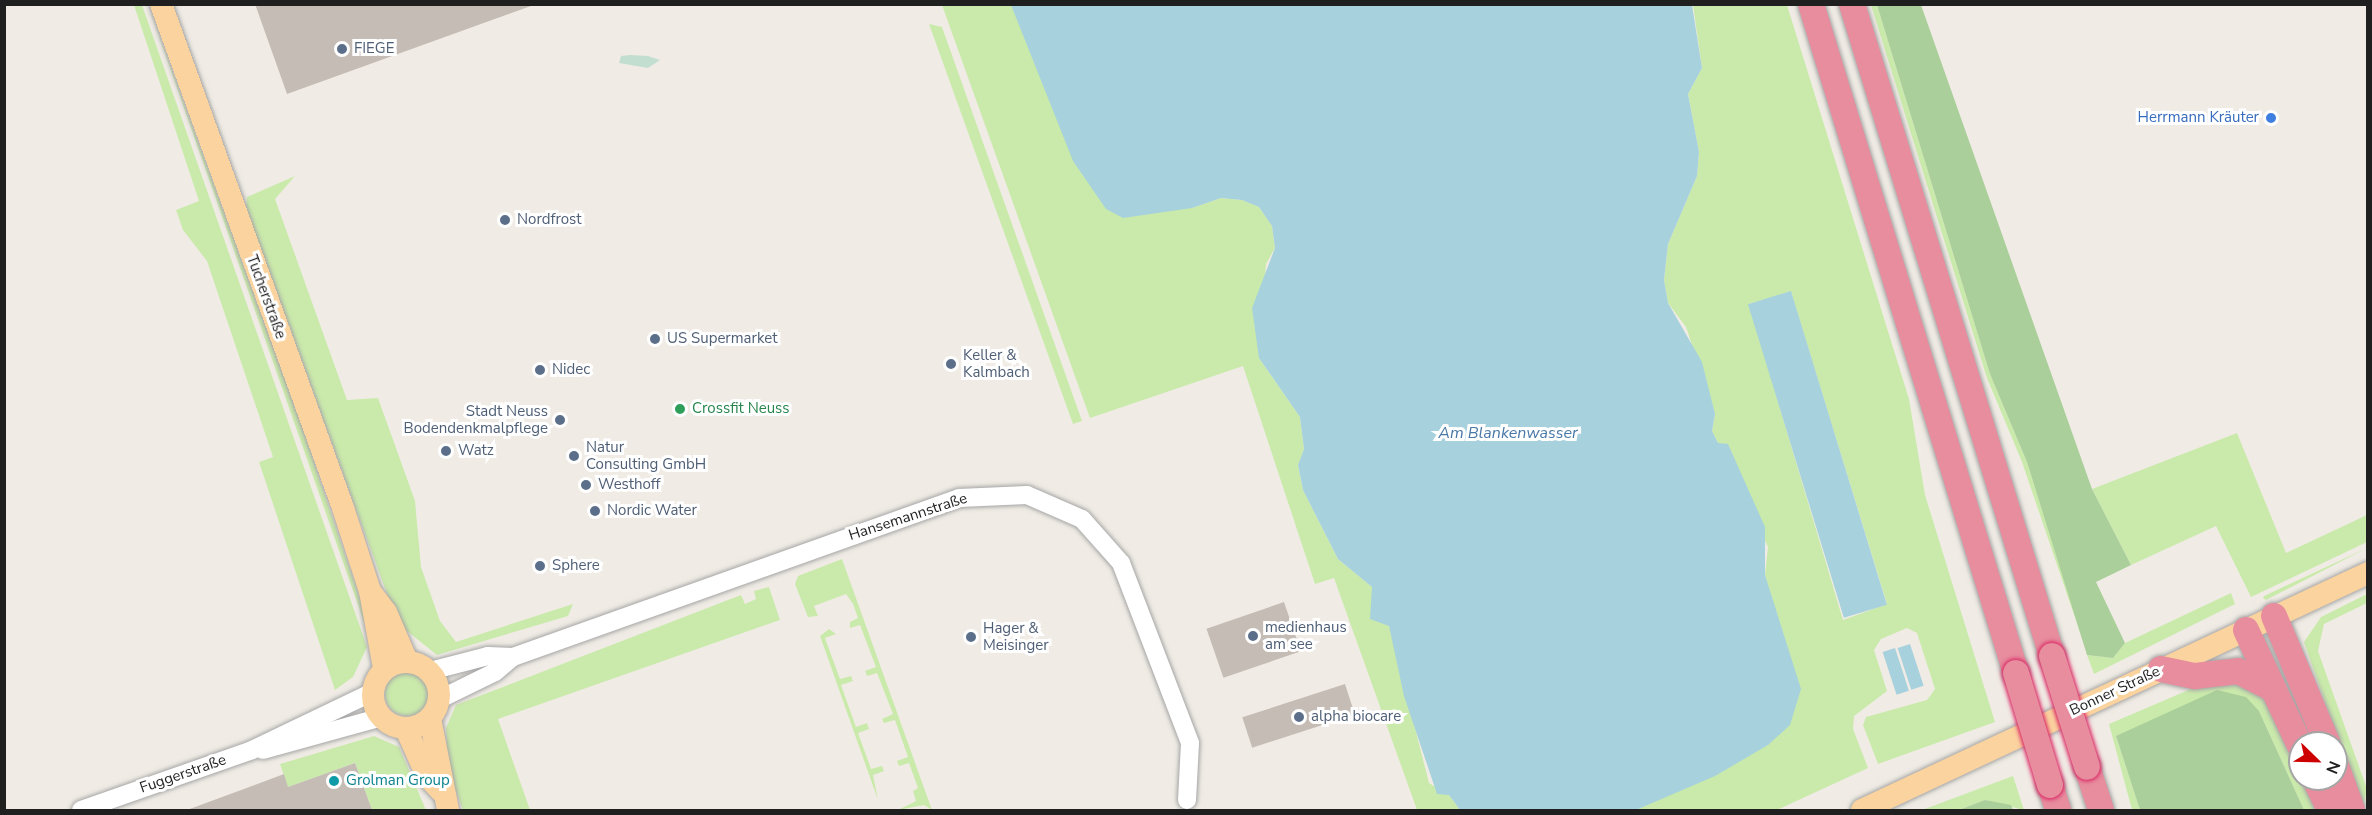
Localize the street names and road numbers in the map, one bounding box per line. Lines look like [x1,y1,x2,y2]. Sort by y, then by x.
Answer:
street label: Tucherstraße [243,253,289,341]
street label: Hansemannstraße [846,489,970,545]
street label: Bonner Straße [2067,662,2163,720]
street label: Fuggerstraße [137,751,229,797]

